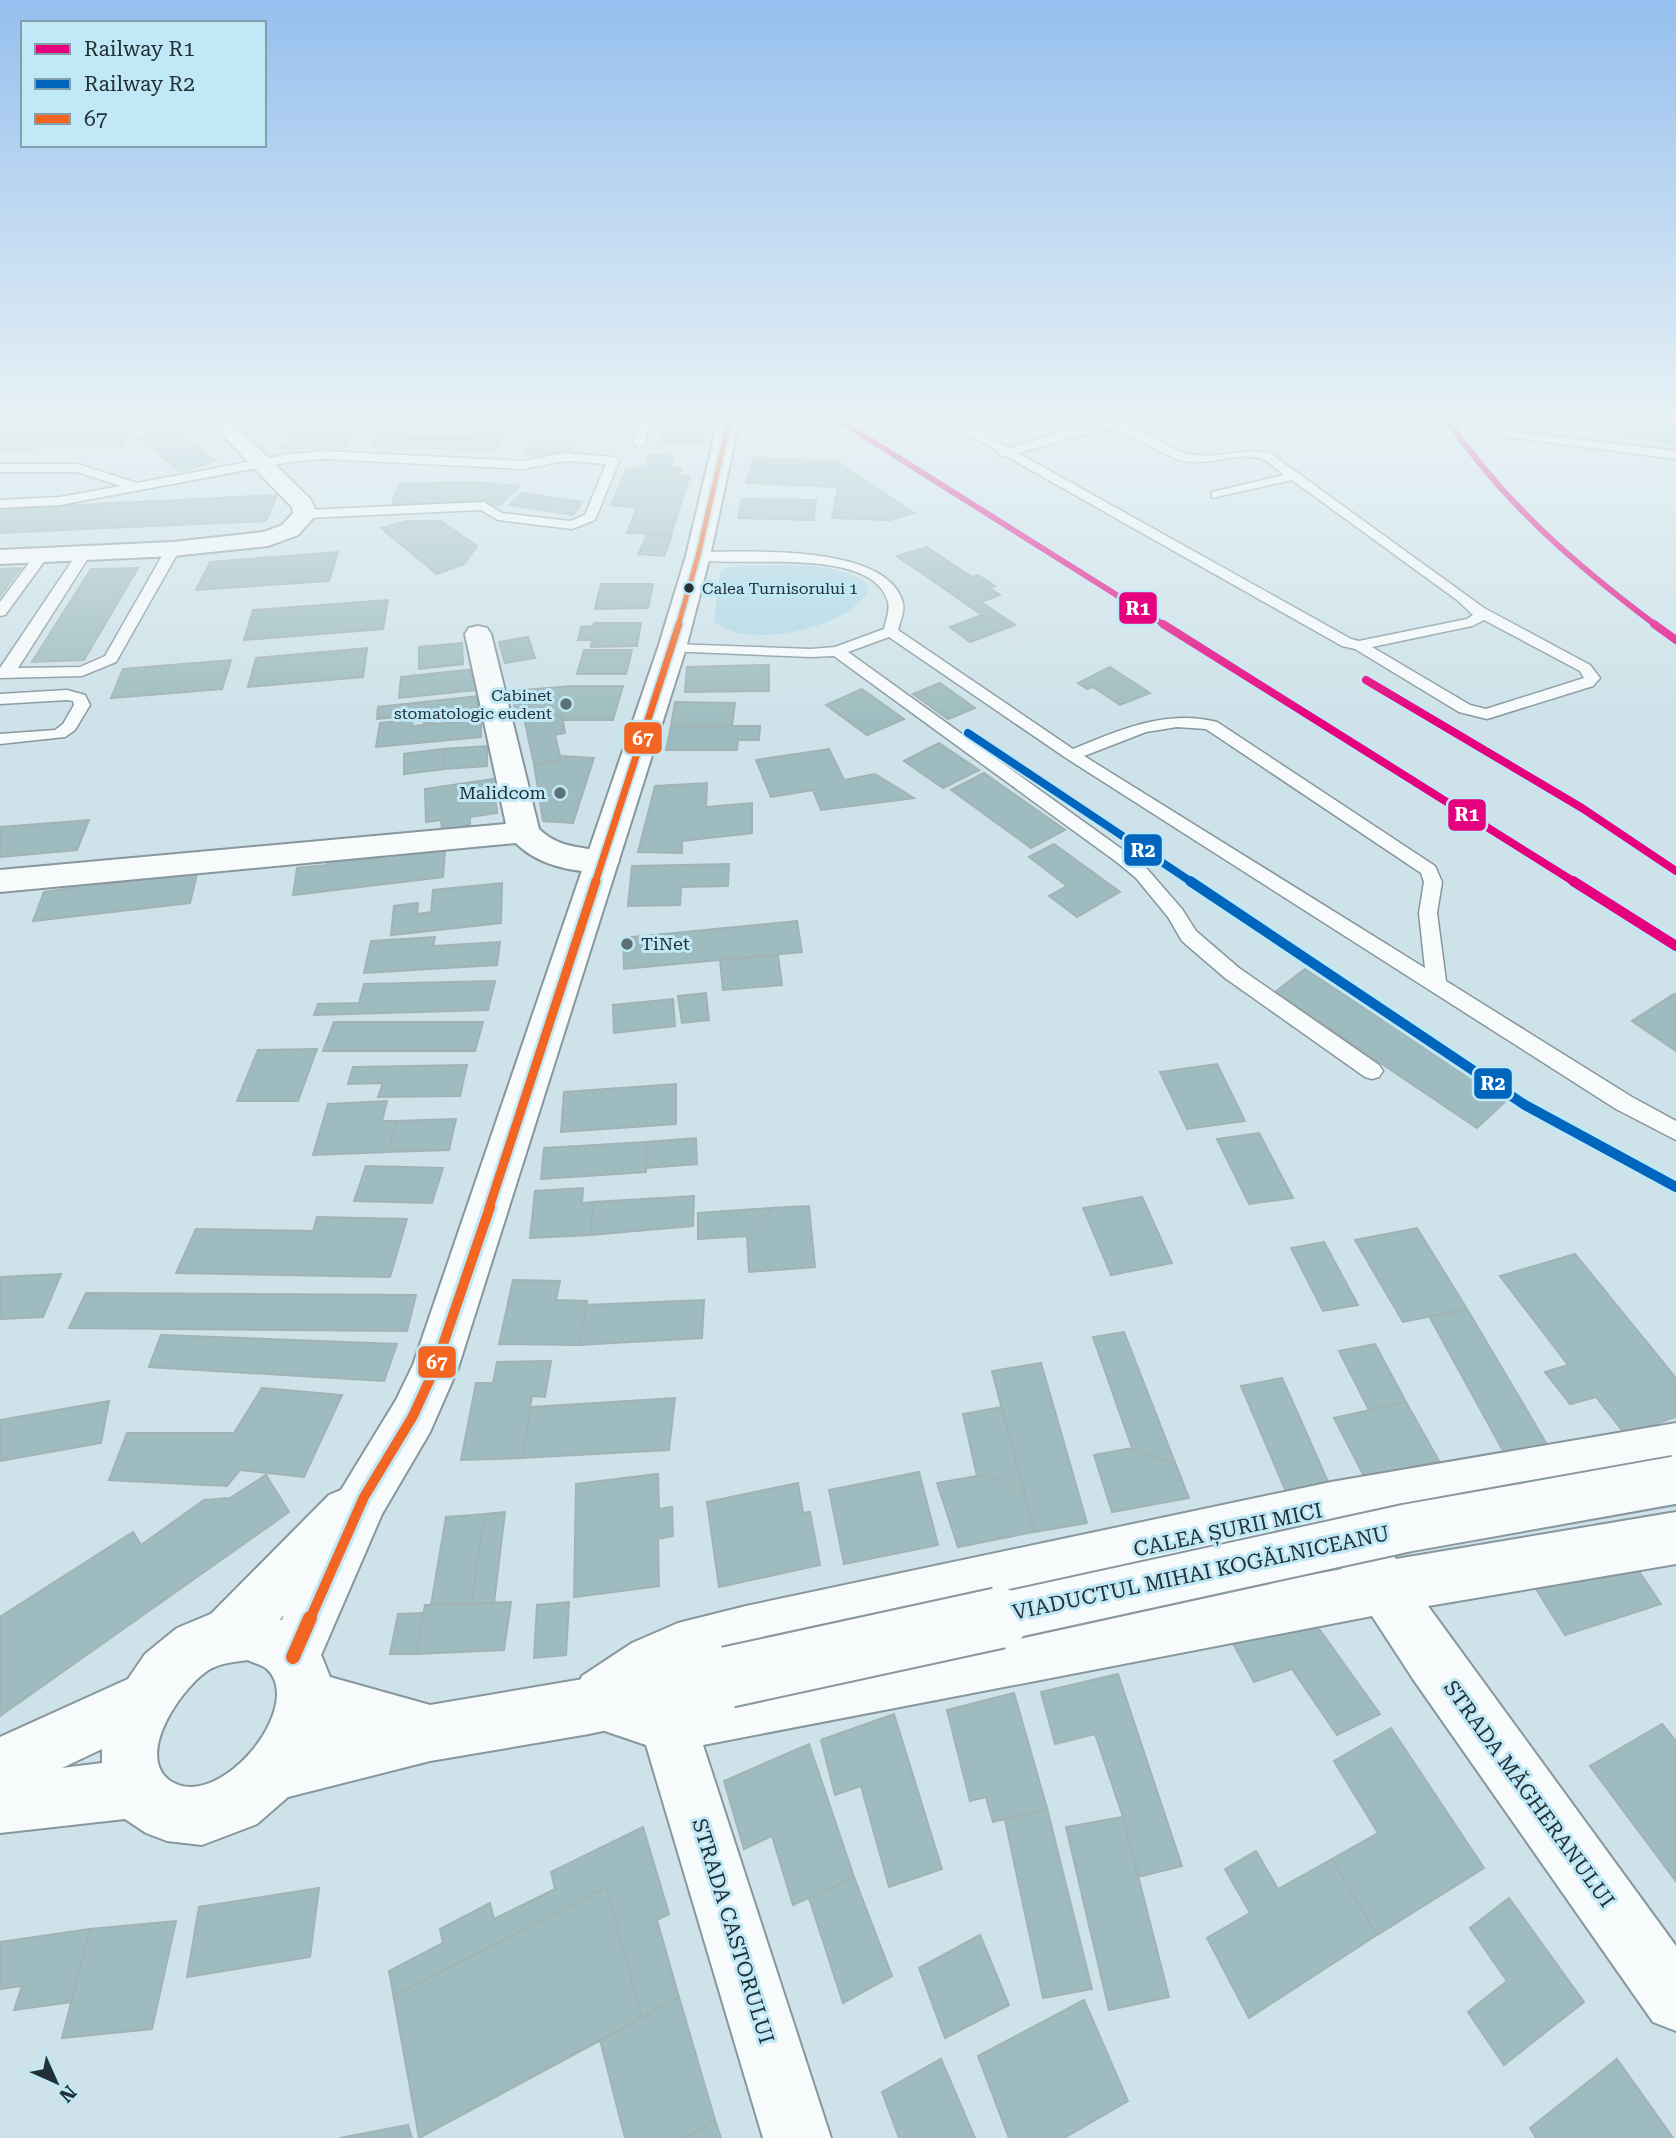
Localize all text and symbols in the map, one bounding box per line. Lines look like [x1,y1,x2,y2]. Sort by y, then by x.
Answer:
legend [21,21,266,147]
text: Railway R1 [84,37,195,61]
text: Railway R2 [84,72,195,96]
text: 67 [84,107,108,131]
place label: Calea Turnisorului 1 [702,579,858,598]
marker: Calea Turnisorului 1 [682,581,696,595]
line badge: R1 [1118,591,1158,625]
text: R1 [1126,597,1151,620]
place label: Cabinet stomatologic eudent [394,686,552,723]
marker: Cabinet stomatologic eudent [558,696,574,712]
line badge: 67 [623,721,663,755]
text: 67 [632,727,654,750]
place label: Malidcom [459,782,546,803]
marker: Malidcom [552,785,568,801]
line badge: R1 [1447,798,1487,832]
text: R1 [1455,803,1480,826]
line badge: R2 [1123,833,1163,867]
text: R2 [1131,839,1155,862]
place label: TiNet [641,933,690,954]
marker: TiNet [619,936,635,952]
line badge: R2 [1473,1067,1513,1100]
text: R2 [1481,1072,1505,1095]
line badge: 67 [417,1345,457,1379]
text: 67 [426,1351,448,1374]
street label: CALEA ȘURII MICI [1131,1498,1325,1564]
street label: VIADUCTUL MIHAI KOGĂLNICEANU [1010,1521,1392,1625]
street label: STRADA MĂGHERANULUI [1439,1676,1619,1912]
street label: STRADA CASTORULUI [687,1816,779,2046]
north arrow [21,2047,91,2117]
text: N [54,2080,81,2107]

